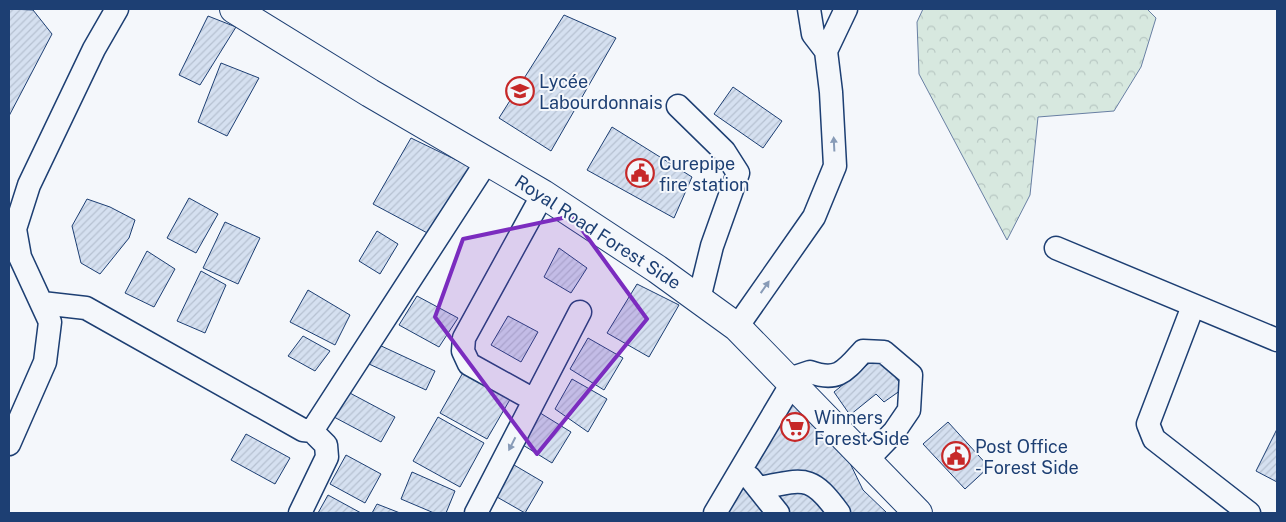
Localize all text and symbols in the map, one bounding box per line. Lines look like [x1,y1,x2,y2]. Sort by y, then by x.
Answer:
place label: Lycée Labourdonnais [539,71,663,113]
school or university icon: Lycée Labourdonnais [505,76,535,106]
one-way arrow [829,136,837,152]
place label: Curepipe fire station [659,153,749,195]
public building icon: Curepipe fire station [625,158,655,188]
street label: Royal Road Forest Side [511,171,685,293]
one-way arrow [760,280,770,294]
place label: Winners Forest Side [814,407,909,449]
supermarket icon: Winners Forest Side [780,412,810,442]
place label: Post Office - Forest Side [975,436,1079,478]
one-way arrow [508,437,516,451]
public building icon: Post Office - Forest Side [941,441,971,471]

